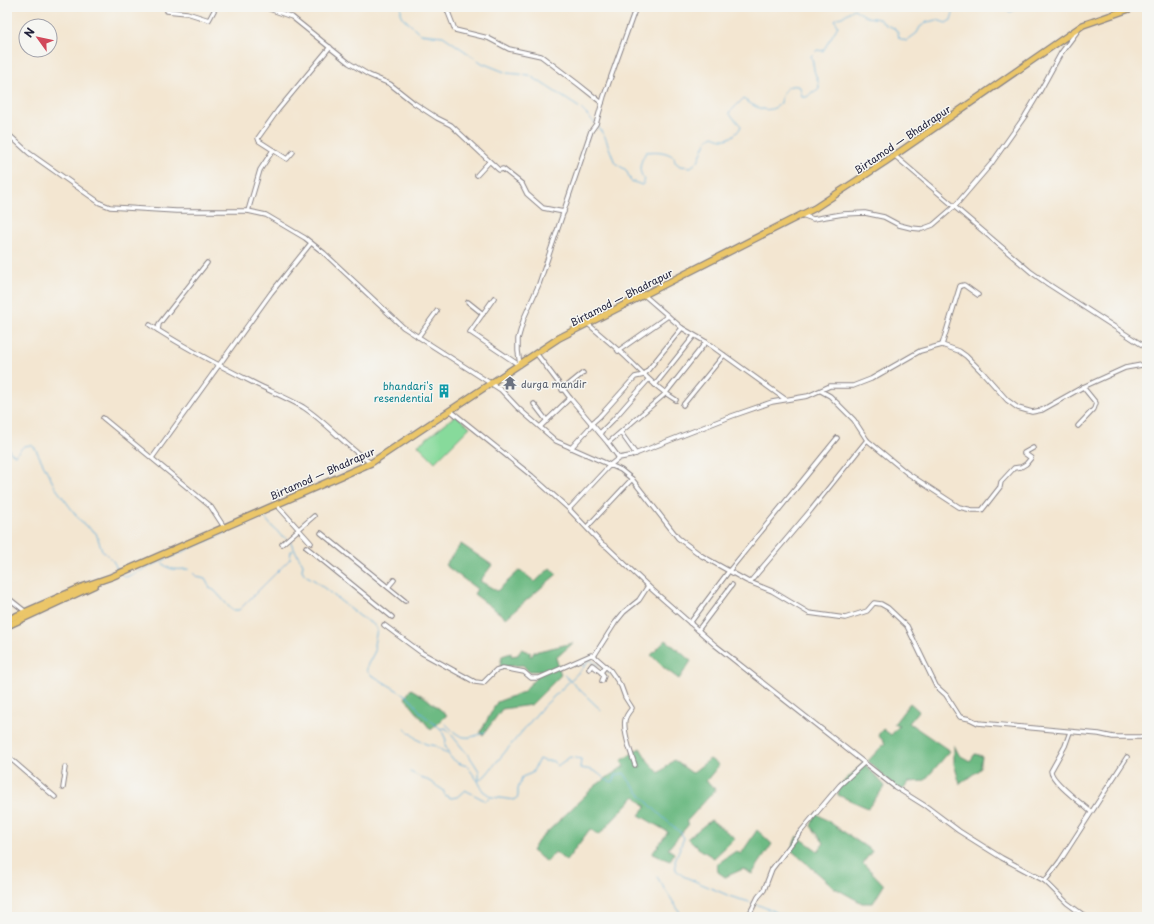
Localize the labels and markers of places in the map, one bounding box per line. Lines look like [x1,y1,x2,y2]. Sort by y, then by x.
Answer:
temple icon: durga mandir [502,375,518,391]
place label: durga mandir [521,376,587,391]
place label: bhandari's resendential [374,378,433,405]
building icon: bhandari's resendential [436,383,452,399]

